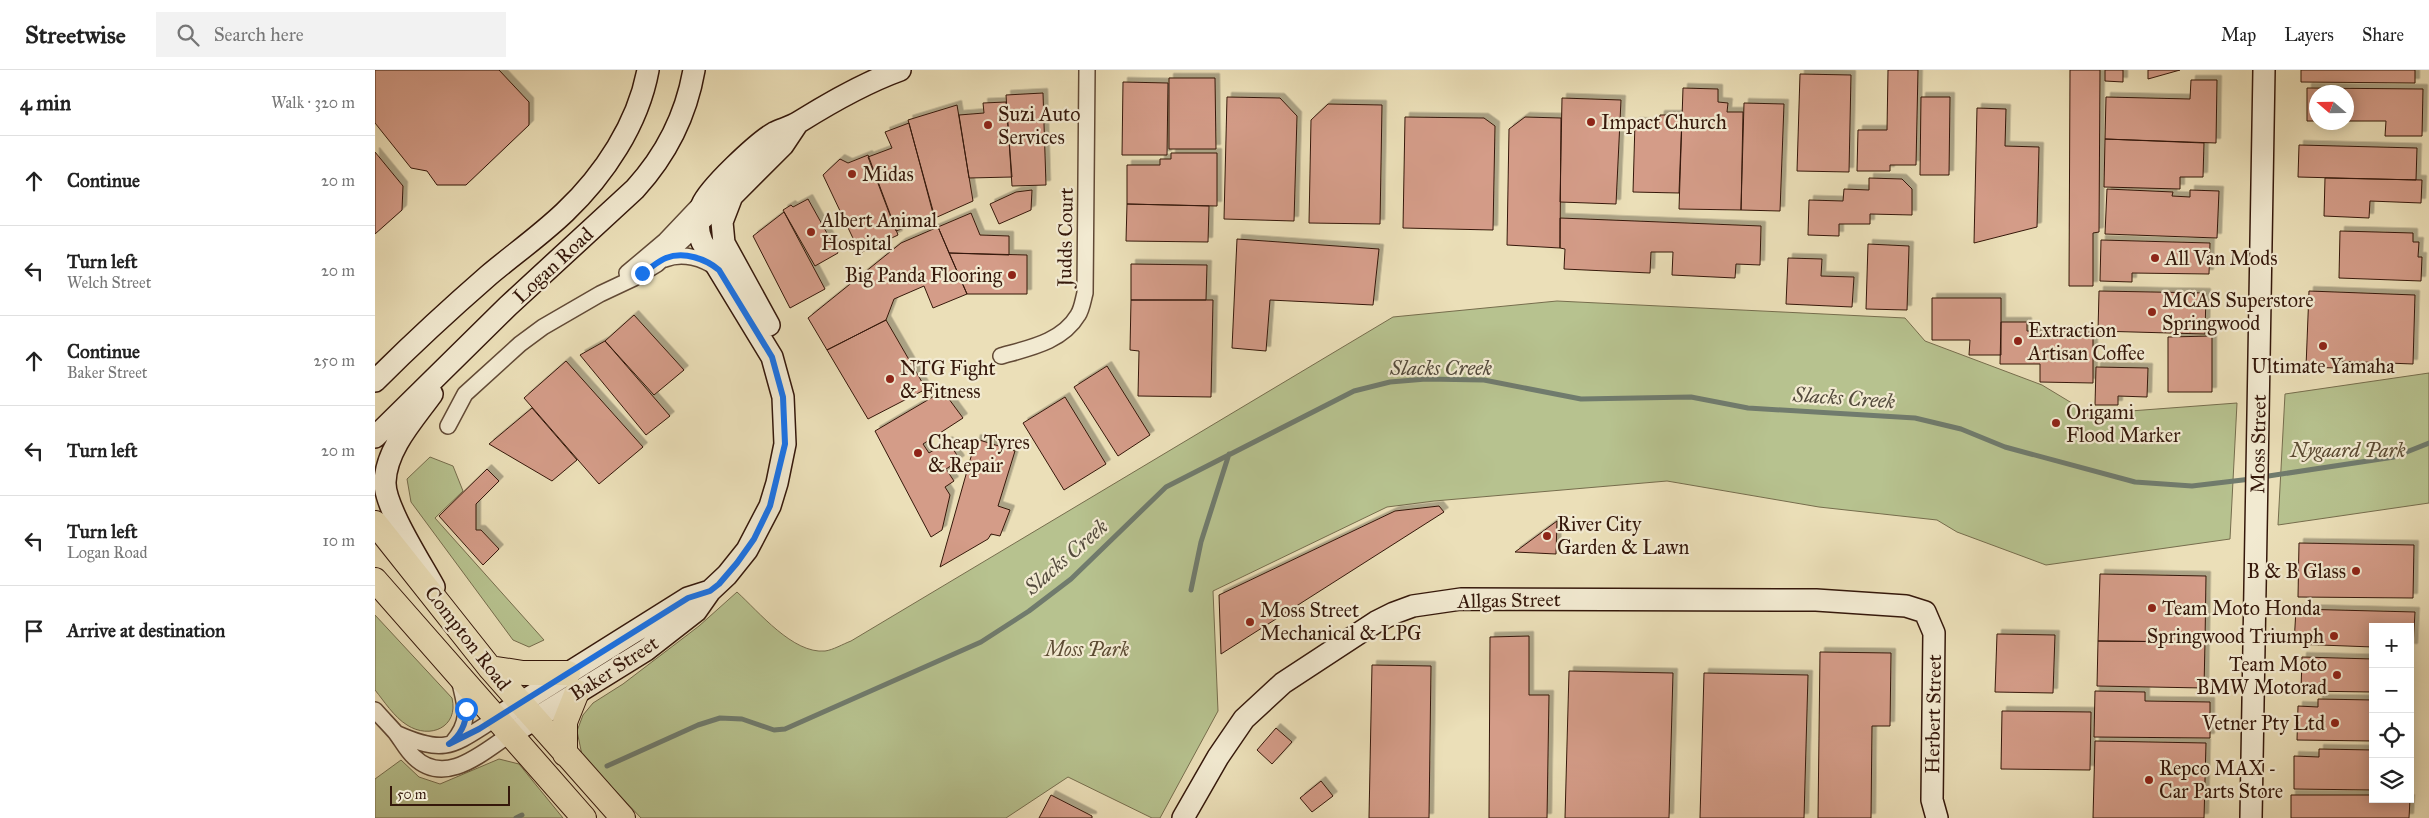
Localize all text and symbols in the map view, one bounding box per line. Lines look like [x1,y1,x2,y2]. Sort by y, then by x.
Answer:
search box [156,12,506,57]
text: Streetwise [25,20,126,50]
icon: search [174,21,202,49]
text: Search here [214,23,304,46]
text: Map [2221,24,2256,46]
text: Layers [2284,24,2334,46]
text: Share [2362,24,2404,46]
north arrow [2309,85,2354,130]
text: 4 min [20,90,71,116]
text: Walk · 320 m [271,93,355,112]
place label: Suzi Auto Services [998,102,1080,149]
place label: Impact Church [1601,110,1727,134]
marker: Impact Church [1585,116,1597,128]
marker: Suzi Auto Services [982,119,994,131]
place label: Midas [862,162,914,186]
icon: ahead [20,167,48,195]
marker: Midas [846,168,858,180]
text: Continue [67,169,140,192]
text: 20 m [321,171,355,190]
street label: Judds Court [1052,187,1079,289]
place label: Albert Animal Hospital [820,208,938,255]
street label: Logan Road [508,222,599,309]
marker: Albert Animal Hospital [805,226,817,238]
place label: All Van Mods [2164,246,2277,270]
text: Turn left [67,250,137,273]
marker: All Van Mods [2149,252,2161,264]
icon: left [20,257,48,285]
text: 20 m [321,261,355,280]
route end [631,262,654,285]
place label: Big Panda Flooring [845,263,1003,288]
marker: Big Panda Flooring [1006,269,1018,281]
text: Welch Street [67,273,151,292]
place label: MCAS Superstore Springwood [2162,288,2314,336]
marker: MCAS Superstore Springwood [2146,306,2158,318]
place label: Extraction Artisan Coffee [2027,318,2145,365]
marker: Extraction Artisan Coffee [2012,335,2024,347]
text: Continue [67,340,140,363]
marker: Ultimate Yamaha [2317,340,2329,352]
icon: ahead [20,347,48,375]
text: 250 m [314,351,355,370]
place label: Ultimate Yamaha [2251,354,2395,378]
water label: Slacks Creek [1389,355,1493,381]
place label: NTG Fight & Fitness [900,356,996,403]
text: Baker Street [67,363,148,382]
marker: NTG Fight & Fitness [884,373,896,385]
water label: Slacks Creek [1791,381,1897,415]
street label: Moss Street [2245,394,2271,494]
place label: Origami Flood Marker [2066,400,2181,447]
marker: Origami Flood Marker [2050,417,2062,429]
place label: Cheap Tyres & Repair [928,430,1030,477]
icon: left [20,437,48,465]
park label: Nygaard Park [2289,438,2406,462]
text: Turn left [67,439,137,462]
text: 20 m [321,441,355,460]
marker: Cheap Tyres & Repair [912,447,924,459]
place label: River City Garden & Lawn [1557,512,1689,559]
water label: Slacks Creek [1018,513,1114,601]
text: Turn left [67,520,137,543]
icon: left [20,527,48,555]
marker: River City Garden & Lawn [1541,530,1553,542]
text: 10 m [323,531,355,550]
text: Logan Road [67,543,147,562]
place label: B & B Glass [2247,559,2346,583]
marker: B & B Glass [2350,565,2362,577]
street label: Compton Road [420,581,516,695]
street label: Allgas Street [1456,587,1561,614]
place label: Team Moto Honda [2162,596,2321,620]
place label: Moss Street Mechanical & LPG [1260,598,1422,645]
marker: Team Moto Honda [2146,602,2158,614]
marker: Moss Street Mechanical & LPG [1244,616,1256,628]
icon: arrive [20,617,48,645]
text: Arrive at destination [67,619,225,642]
map controls [2369,623,2414,803]
button: + [2369,623,2414,668]
place label: Springwood Triumph [2147,624,2324,649]
marker: Springwood Triumph [2328,630,2340,642]
street label: Baker Street [565,631,663,705]
park label: Moss Park [1043,637,1129,661]
place label: Team Moto BMW Motorad [2196,652,2327,699]
street label: Herbert Street [1920,654,1946,774]
button: − [2369,668,2414,713]
marker: Team Moto BMW Motorad [2331,669,2343,681]
route start [455,698,478,721]
place label: Vetner Pty Ltd [2201,711,2325,735]
button: locate [2369,713,2414,758]
marker: Vetner Pty Ltd [2329,717,2341,729]
place label: Repco MAX - Car Parts Store [2159,756,2283,803]
button: layers [2369,758,2414,803]
marker: Repco MAX - Car Parts Store [2143,774,2155,786]
scale bar [390,783,510,806]
text: 50 m [397,786,426,803]

